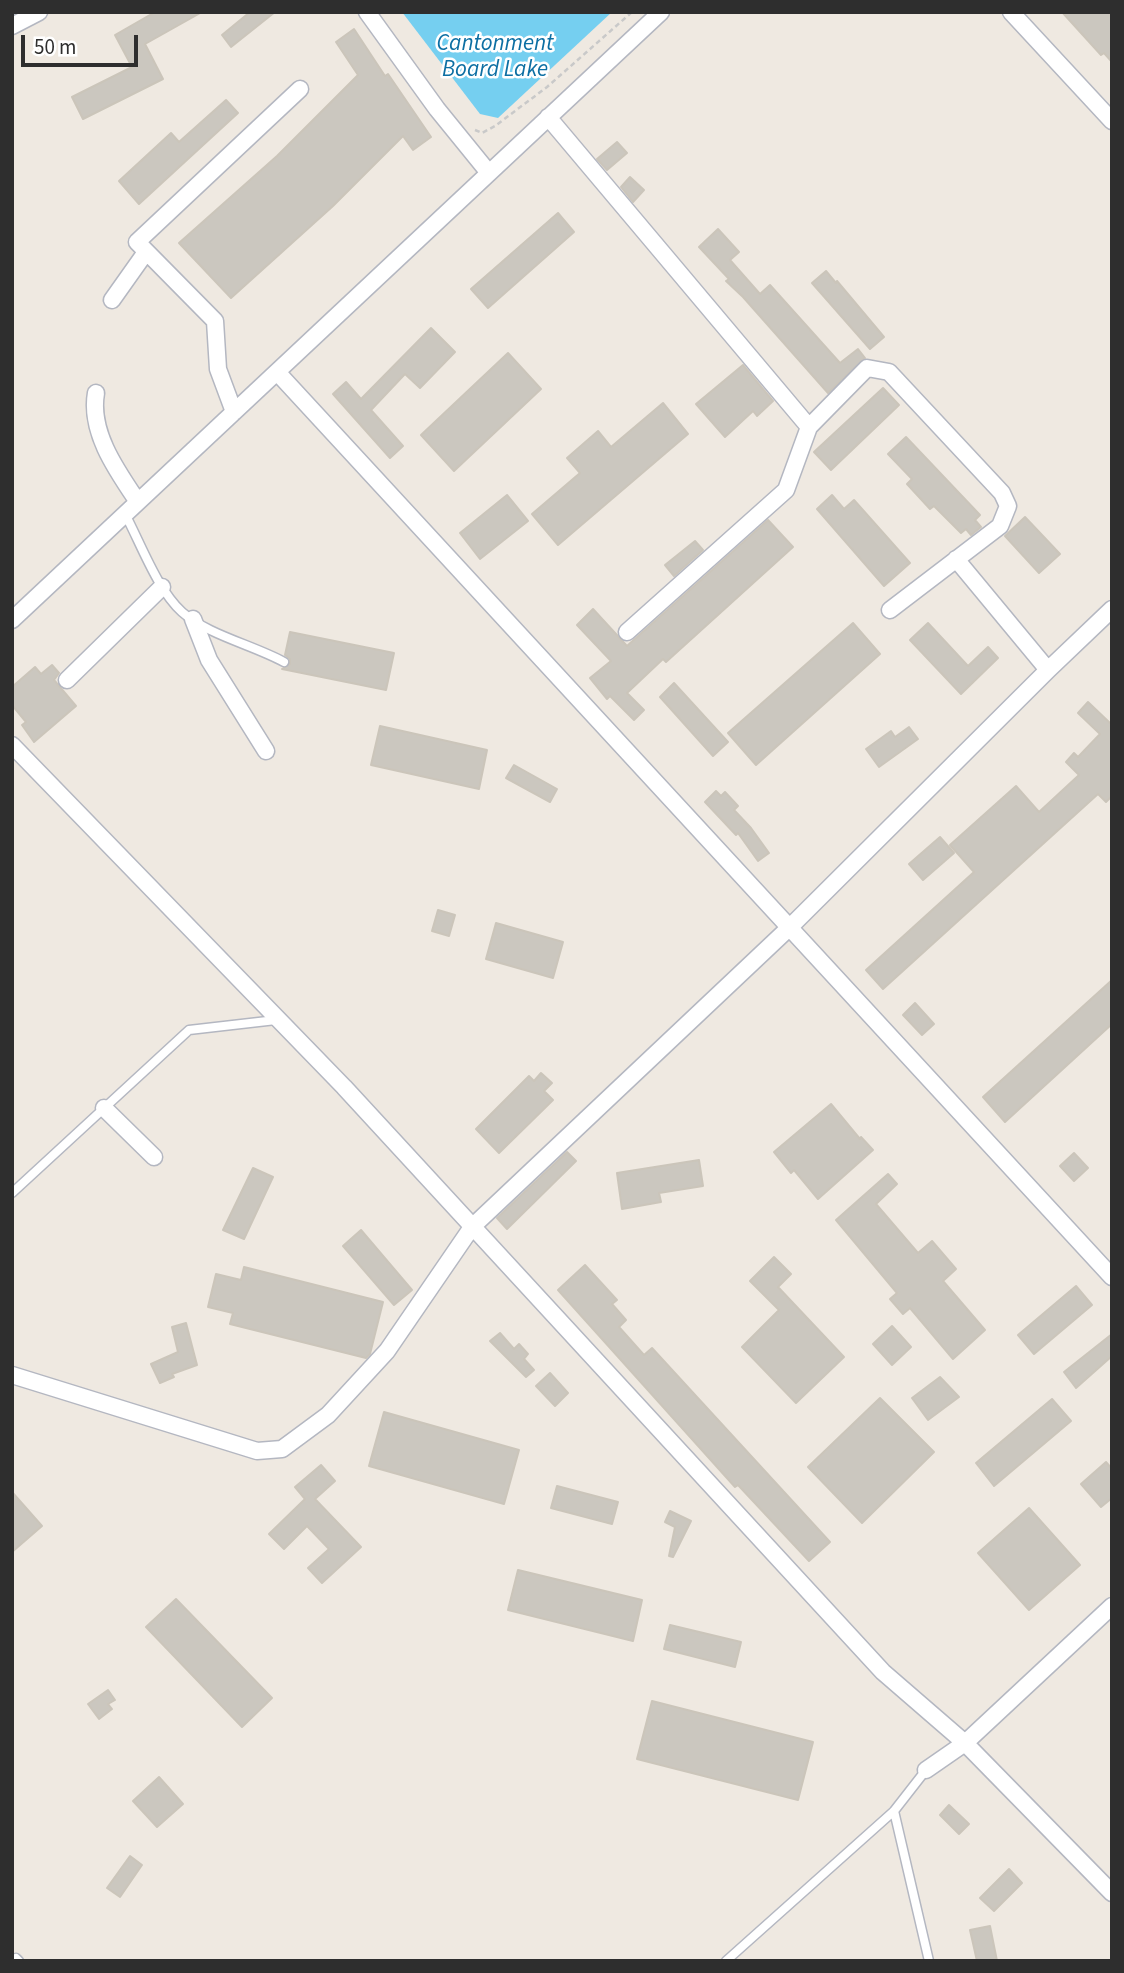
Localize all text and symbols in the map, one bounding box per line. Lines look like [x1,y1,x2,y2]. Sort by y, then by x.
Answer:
scale bar [24,21,142,65]
water label: Cantonment Board Lake [436,31,554,85]
text: 50 m [34,32,76,62]

